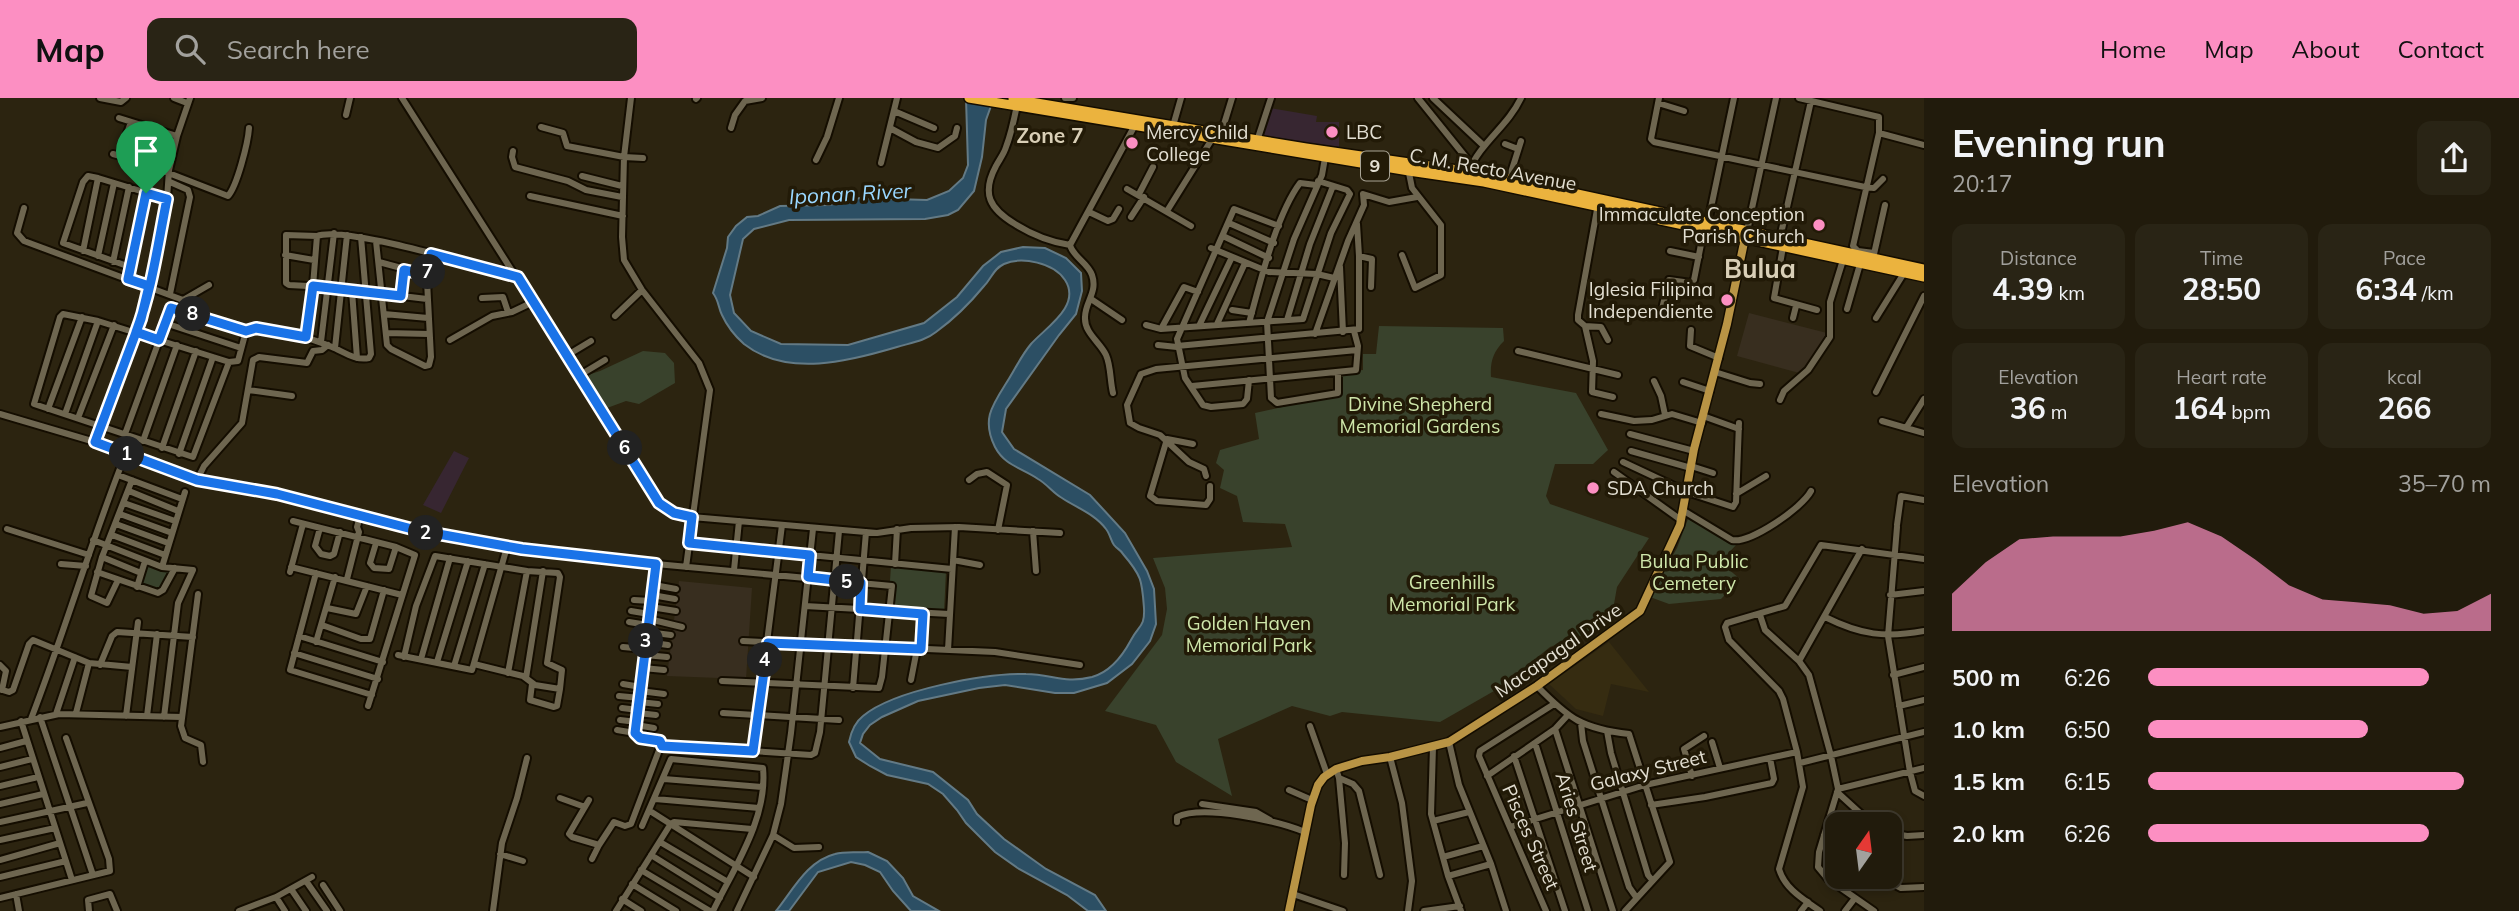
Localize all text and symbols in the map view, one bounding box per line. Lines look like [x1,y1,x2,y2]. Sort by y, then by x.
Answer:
search box [147,18,637,81]
text: Map [35,29,105,70]
icon: search [171,30,209,68]
text: Search here [227,33,370,66]
text: Home [2100,34,2166,64]
text: Map [2204,34,2254,64]
text: About [2292,34,2360,64]
text: Contact [2398,34,2484,64]
text: Evening run [1952,119,2166,167]
place label: Mercy Child College [1146,120,1249,166]
place label: LBC [1346,120,1382,144]
pin [116,121,176,193]
button: share [2417,121,2491,195]
district label: Zone 7 [1016,122,1084,148]
marker: LBC [1324,124,1340,140]
icon: arrive [127,132,165,170]
marker: Mercy Child College [1124,135,1140,151]
street label: C. M. Recto Avenue [1408,142,1578,196]
road number: 9 [1361,152,1389,180]
text: 20:17 [1952,169,2012,198]
water label: Iponan River [788,177,913,209]
place label: Immaculate Conception Parish Church [1599,202,1805,248]
marker: Immaculate Conception Parish Church [1811,217,1827,233]
text: Distance [2000,246,2077,270]
text: Time [2200,246,2243,270]
text: Pace [2383,246,2426,270]
district label: Bulua [1724,252,1796,285]
pin: 7 [410,254,446,290]
text: 7 [422,259,433,283]
text: 4.39 [1992,270,2054,308]
text: 28:50 [2182,270,2261,308]
text: 6:34 [2355,270,2417,308]
place label: Iglesia Filipina Independiente [1588,277,1713,323]
text: km [2054,281,2085,305]
text: /km [2417,281,2454,305]
marker: Iglesia Filipina Independiente [1719,292,1735,308]
pin: 8 [176,296,210,332]
text: 8 [187,301,198,325]
text: Elevation [1998,365,2079,389]
text: Heart rate [2176,365,2267,389]
text: kcal [2387,365,2422,389]
text: 36 [2010,389,2046,427]
text: 164 [2172,389,2226,427]
text: 266 [2378,389,2432,427]
park label: Divine Shepherd Memorial Gardens [1340,392,1500,438]
text: m [2046,400,2067,424]
text: bpm [2226,400,2271,424]
pin: 6 [608,430,642,466]
text: 6 [619,435,630,459]
pin: 1 [110,436,144,472]
text: 1 [121,441,132,465]
text: Elevation [1952,469,2049,498]
text: 35–70 m [2398,469,2491,498]
place label: SDA Church [1607,476,1714,500]
marker: SDA Church [1585,480,1601,496]
pin: 2 [408,516,444,550]
text: 2 [420,520,431,544]
park label: Bulua Public Cemetery [1640,549,1748,595]
pin: 5 [830,564,864,600]
text: 5 [841,569,852,593]
park label: Greenhills Memorial Park [1389,570,1515,616]
street label: Macapagal Drive [1490,597,1626,703]
park label: Golden Haven Memorial Park [1186,611,1312,657]
pin: 3 [628,624,664,658]
text: 3 [640,628,651,652]
pin: 4 [748,642,782,678]
text: 4 [759,647,770,671]
text: 500 m [1952,663,2020,692]
text: 6:26 [2064,663,2111,692]
text: 1.0 km [1952,715,2025,744]
text: 6:50 [2064,715,2111,744]
street label: Galaxy Street [1587,744,1709,796]
text: 1.5 km [1952,767,2025,796]
text: 6:15 [2064,767,2111,796]
street label: Aries Street [1551,769,1604,875]
street label: Pisces Street [1497,781,1565,894]
north arrow [1825,812,1902,889]
map controls [1825,812,1902,889]
text: 2.0 km [1952,819,2025,848]
text: 6:26 [2064,819,2111,848]

